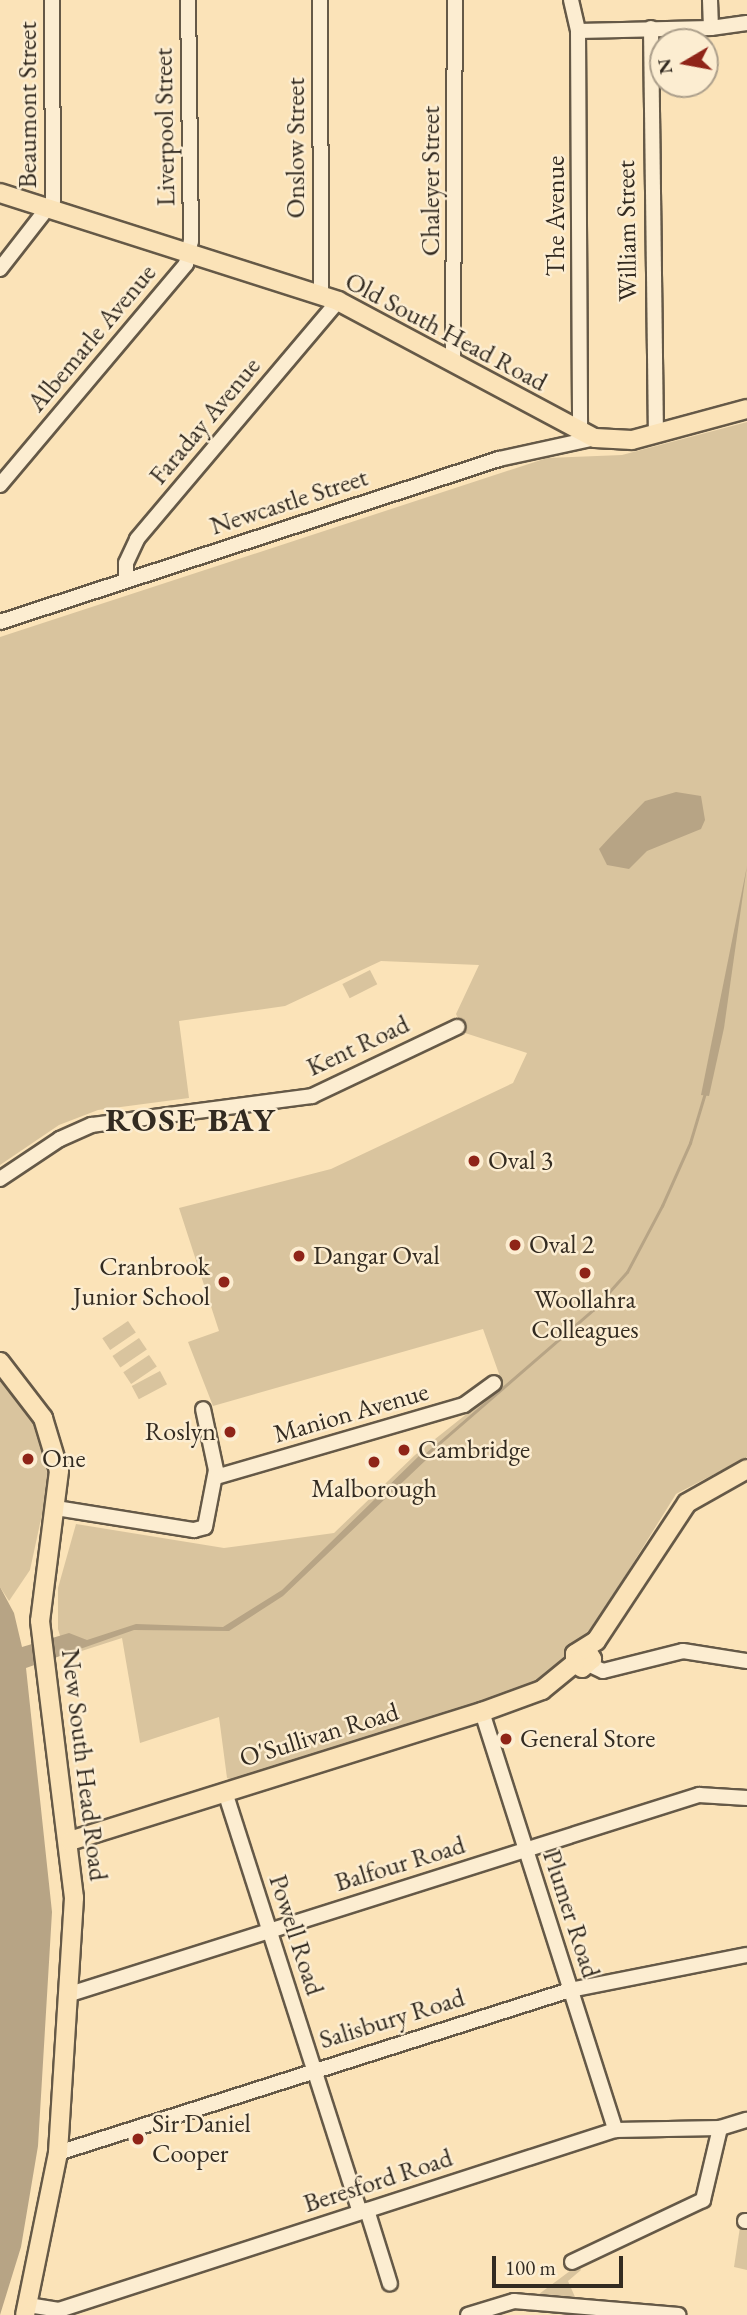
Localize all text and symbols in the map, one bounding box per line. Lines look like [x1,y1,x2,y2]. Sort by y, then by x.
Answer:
street label: Beaumont Street [12,22,44,188]
north arrow [649,28,719,98]
street label: Liverpool Street [148,47,182,207]
text: N [651,57,678,76]
street label: Onslow Street [280,78,312,218]
street label: Chaleyer Street [415,106,447,256]
street label: The Avenue [540,156,572,276]
street label: William Street [610,160,644,302]
street label: Albemarle Avenue [21,258,163,418]
street label: Old South Head Road [340,266,552,398]
street label: Faraday Avenue [143,351,267,491]
street label: Newcastle Street [206,462,372,542]
street label: Kent Road [302,1009,414,1083]
district label: ROSE BAY [106,1100,276,1140]
place label: Oval 3 [488,1145,553,1177]
marker: Oval 3 [466,1153,482,1169]
place label: Oval 2 [529,1229,594,1261]
marker: Oval 2 [507,1237,523,1253]
place label: Dangar Oval [313,1240,440,1272]
marker: Dangar Oval [291,1248,307,1264]
place label: Cranbrook Junior School [73,1251,210,1312]
marker: Woollahra Colleagues [577,1265,593,1281]
marker: Cranbrook Junior School [216,1274,232,1290]
place label: Woollahra Colleagues [531,1284,639,1346]
street label: Manion Avenue [270,1376,432,1450]
place label: Roslyn [145,1416,216,1448]
marker: Roslyn [222,1424,238,1440]
place label: Cambridge [418,1434,530,1466]
marker: Cambridge [396,1442,412,1458]
place label: One [42,1443,86,1475]
marker: One [20,1451,36,1467]
marker: Malborough [366,1454,382,1470]
place label: Malborough [311,1473,437,1505]
street label: New South Head Road [54,1647,114,1883]
street label: O'Sullivan Road [236,1696,402,1774]
place label: General Store [520,1723,655,1755]
marker: General Store [498,1731,514,1747]
street label: Balfour Road [331,1829,469,1899]
street label: Plumer Road [536,1846,606,1982]
street label: Powell Road [262,1871,330,1999]
street label: Salisbury Road [316,1982,468,2056]
place label: Sir Daniel Cooper [152,2108,251,2170]
marker: Sir Daniel Cooper [130,2131,146,2147]
street label: Beresford Road [300,2142,456,2220]
scale bar [495,2242,626,2286]
text: 100 m [505,2254,556,2281]

